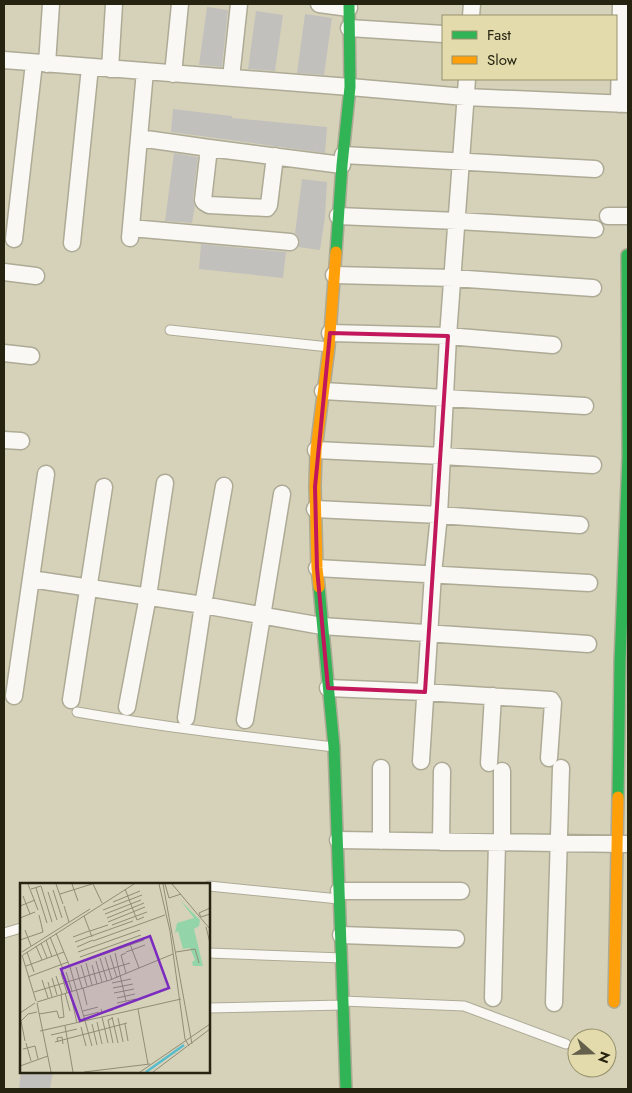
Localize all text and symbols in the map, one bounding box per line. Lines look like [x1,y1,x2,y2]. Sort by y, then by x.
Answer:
legend [442,15,617,80]
text: Fast [487,24,511,46]
text: Slow [487,49,518,71]
inset map [20,883,210,1073]
north arrow [567,1028,617,1078]
text: N [593,1049,616,1066]

